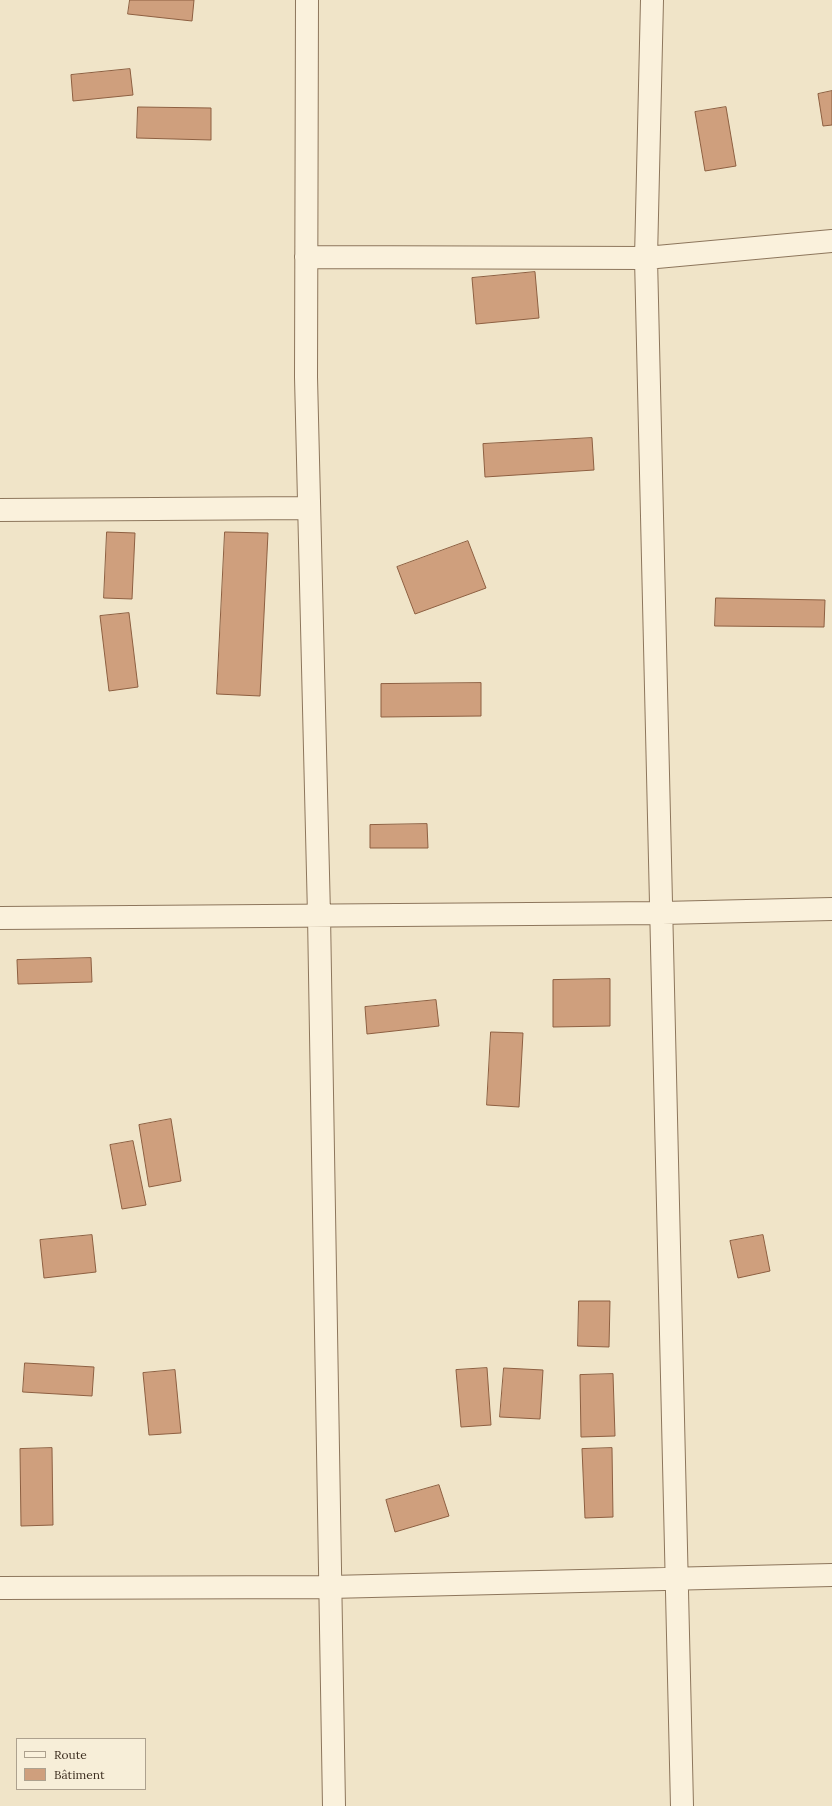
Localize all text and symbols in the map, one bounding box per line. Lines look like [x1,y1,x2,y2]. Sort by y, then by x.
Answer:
legend [16,1738,146,1790]
text: Route [54,1747,87,1762]
text: Bâtiment [54,1767,105,1782]

